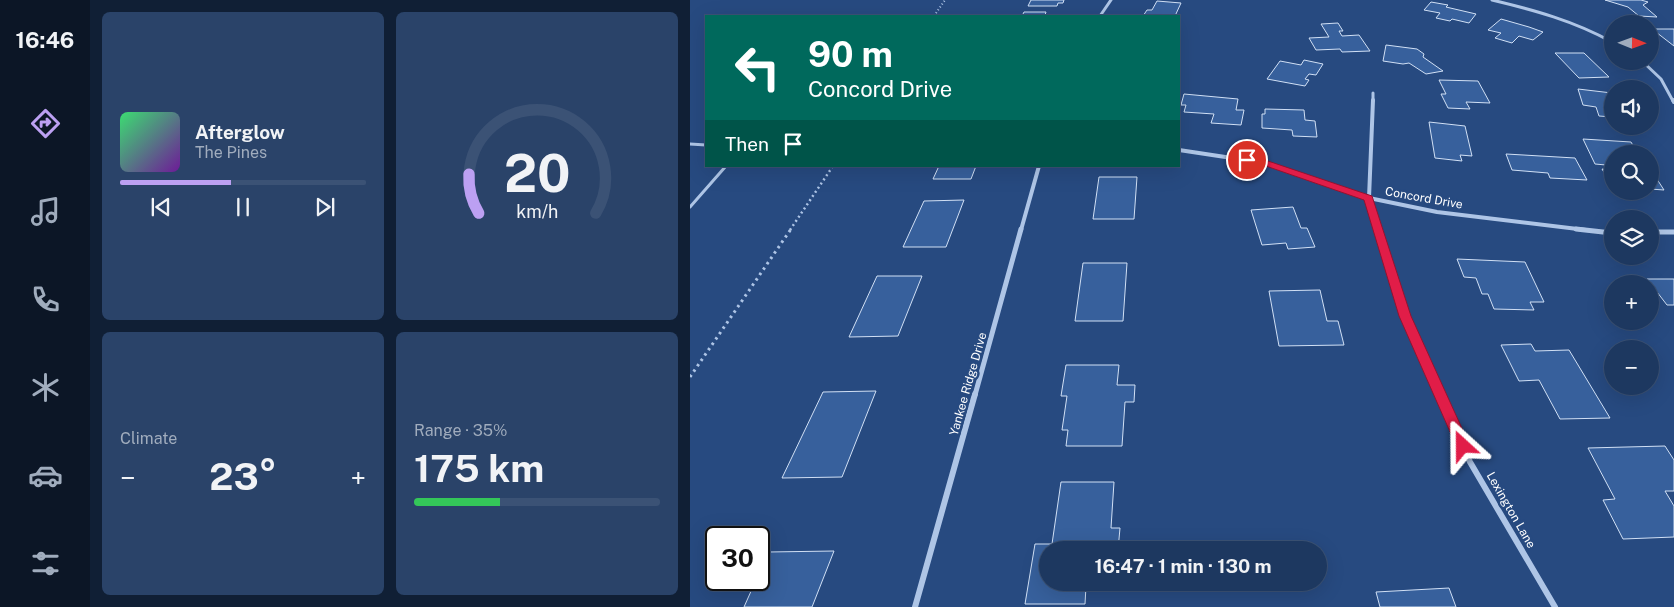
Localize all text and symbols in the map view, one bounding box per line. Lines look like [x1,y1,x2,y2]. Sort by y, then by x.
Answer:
north arrow [1604,15,1659,70]
map controls [1604,15,1659,395]
text: 16:46 [16,27,74,53]
text: 90 m [808,34,893,75]
icon: left [725,35,790,100]
text: Concord Drive [808,76,952,102]
button: sound [1604,80,1659,135]
icon: directions [28,106,63,141]
text: Afterglow [195,121,285,143]
icon: arrive [779,130,807,158]
text: Then [725,133,769,155]
pin [1226,139,1268,181]
text: The Pines [195,143,267,162]
text: 20 [504,143,570,204]
button: search [1604,145,1659,200]
icon: arrive [1233,146,1261,174]
street label: Concord Drive [1384,184,1464,212]
icon: previous [147,193,175,221]
icon: pause [229,193,257,221]
icon: next [311,193,339,221]
icon: music [28,194,63,229]
text: km/h [516,201,558,222]
button: layers [1604,210,1659,265]
button: + [1604,275,1659,330]
icon: phone [28,282,63,317]
street label: Yankee Ridge Drive [947,331,989,437]
button: − [1604,340,1659,395]
icon: climate [28,370,63,405]
position arrow [1436,419,1488,471]
text: Range · 35% [414,421,508,440]
text: Climate [120,429,177,448]
text: 175 km [414,446,544,491]
text: 23° [209,454,277,499]
icon: car [28,458,63,493]
text: − [120,461,136,494]
text: + [350,461,366,494]
street label: Lexington Lane [1484,469,1539,551]
speed limit sign: 30 [705,526,770,591]
icon: filters [28,546,63,581]
text: 16:47 · 1 min · 130 m [1094,555,1272,577]

